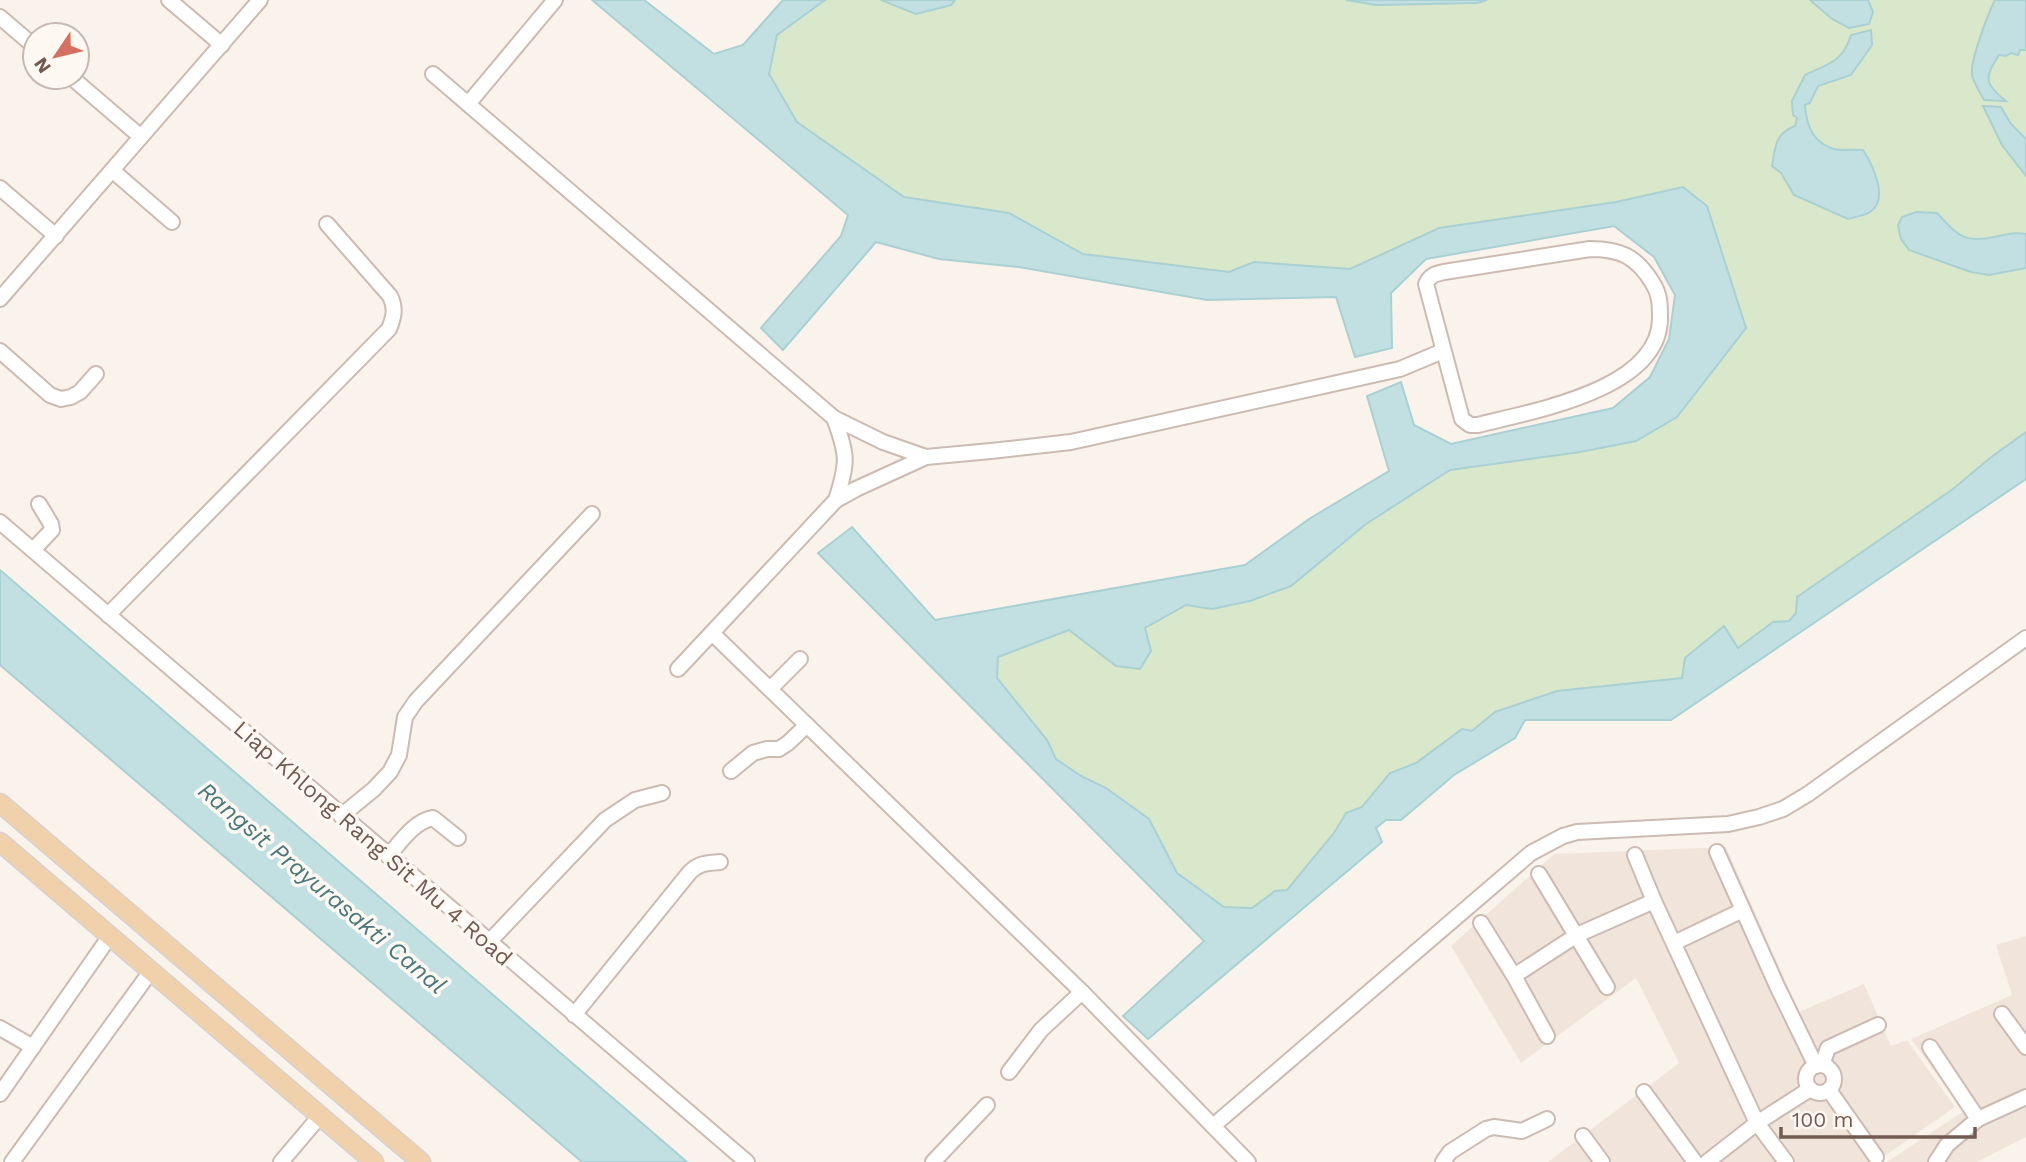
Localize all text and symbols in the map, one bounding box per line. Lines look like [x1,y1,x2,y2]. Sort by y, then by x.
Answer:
north arrow [21,21,91,91]
text: N [29,53,56,78]
street label: Liap Khlong Rang Sit Mu 4 Road [228,715,517,972]
water label: Rangsit Prayurasakti Canal [193,776,451,1000]
scale bar [1781,1096,1975,1140]
text: 100 m [1792,1107,1854,1132]

